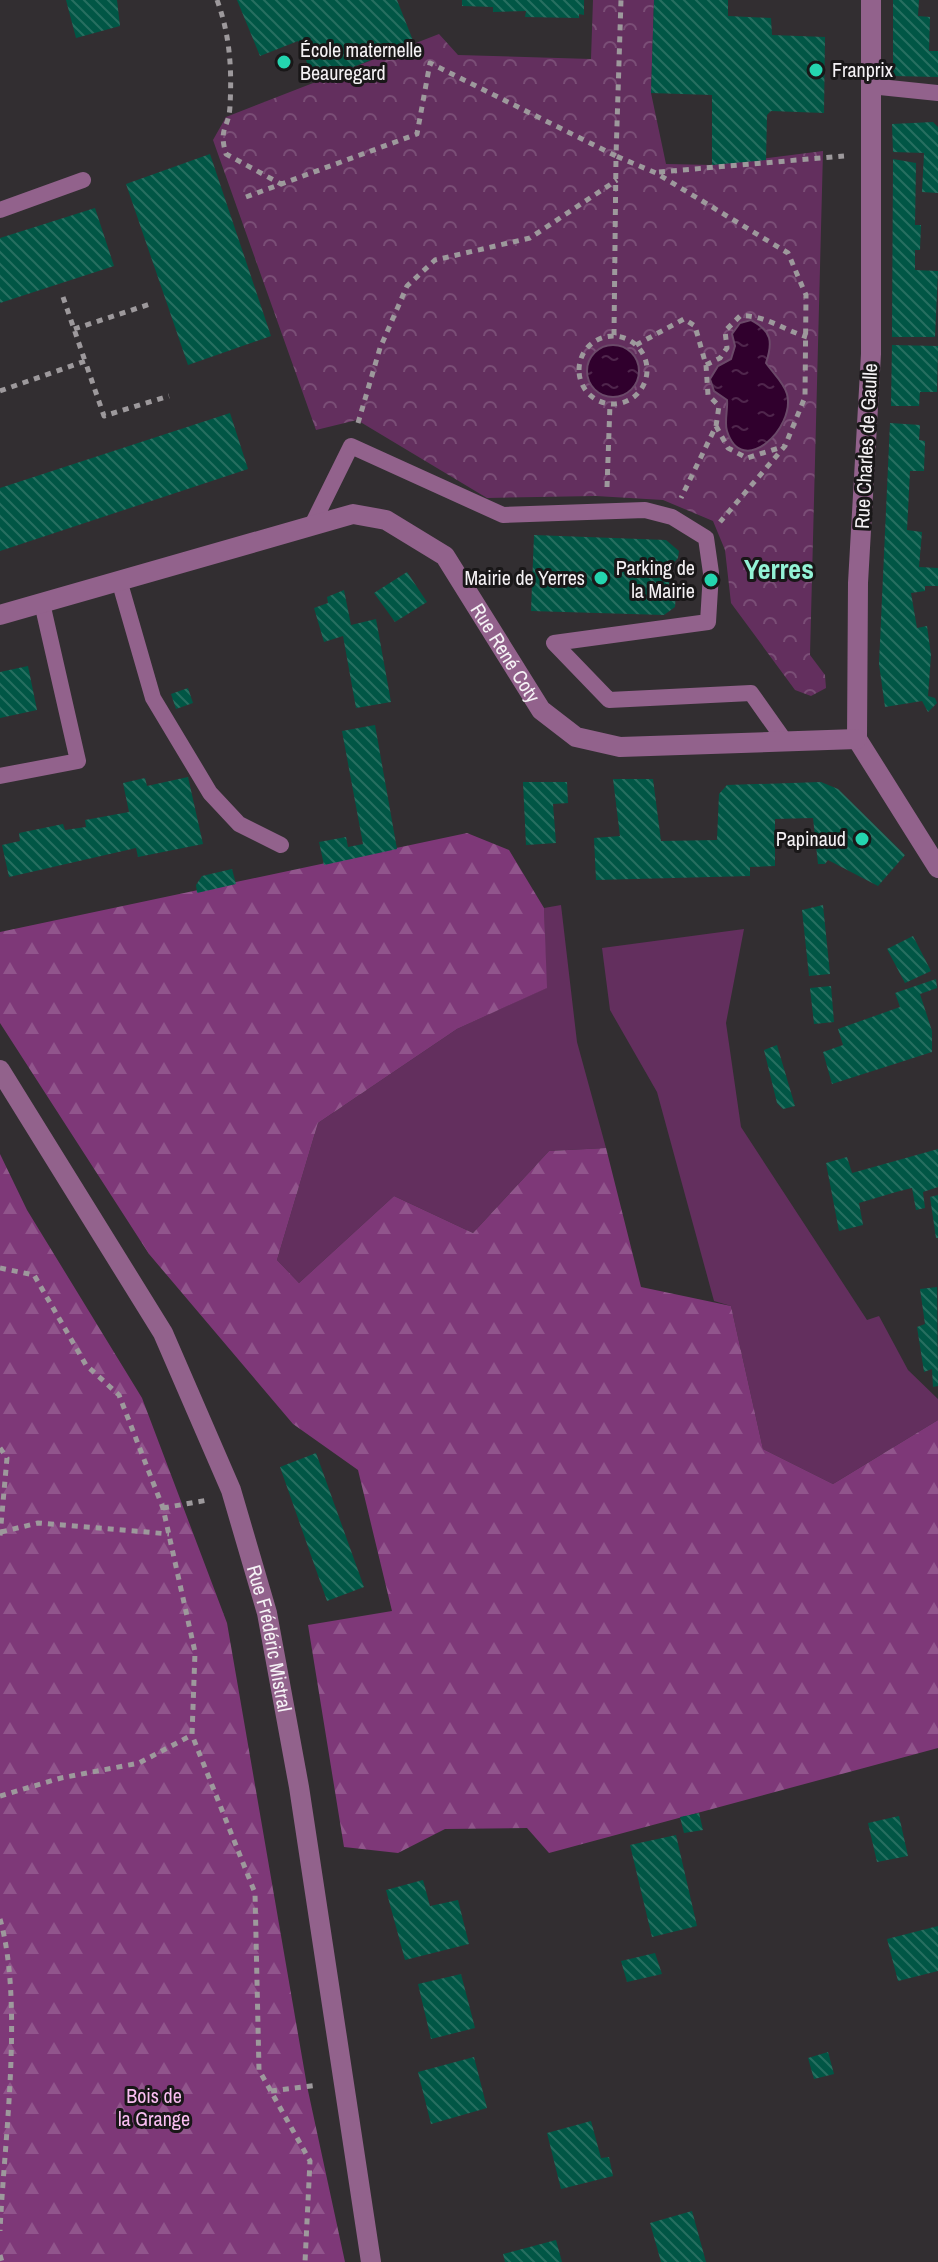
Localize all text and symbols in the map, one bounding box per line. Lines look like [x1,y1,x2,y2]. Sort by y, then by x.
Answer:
place label: École maternelle Beauregard [300,36,422,86]
marker: École maternelle Beauregard [275,53,293,71]
place label: Franprix [832,56,894,83]
marker: Franprix [807,61,825,79]
street label: Rue Charles de Gaulle [848,362,883,530]
district label: Yerres [744,550,814,588]
place label: Parking de la Mairie [616,554,695,604]
place label: Mairie de Yerres [464,564,585,591]
marker: Mairie de Yerres [592,569,610,587]
marker: Parking de la Mairie [702,571,720,589]
street label: Rue René Coty [465,598,547,708]
place label: Papinaud [776,825,846,852]
marker: Papinaud [853,830,871,848]
street label: Rue Frédéric Mistral [241,1562,299,1714]
park label: Bois de la Grange [118,2082,190,2132]

